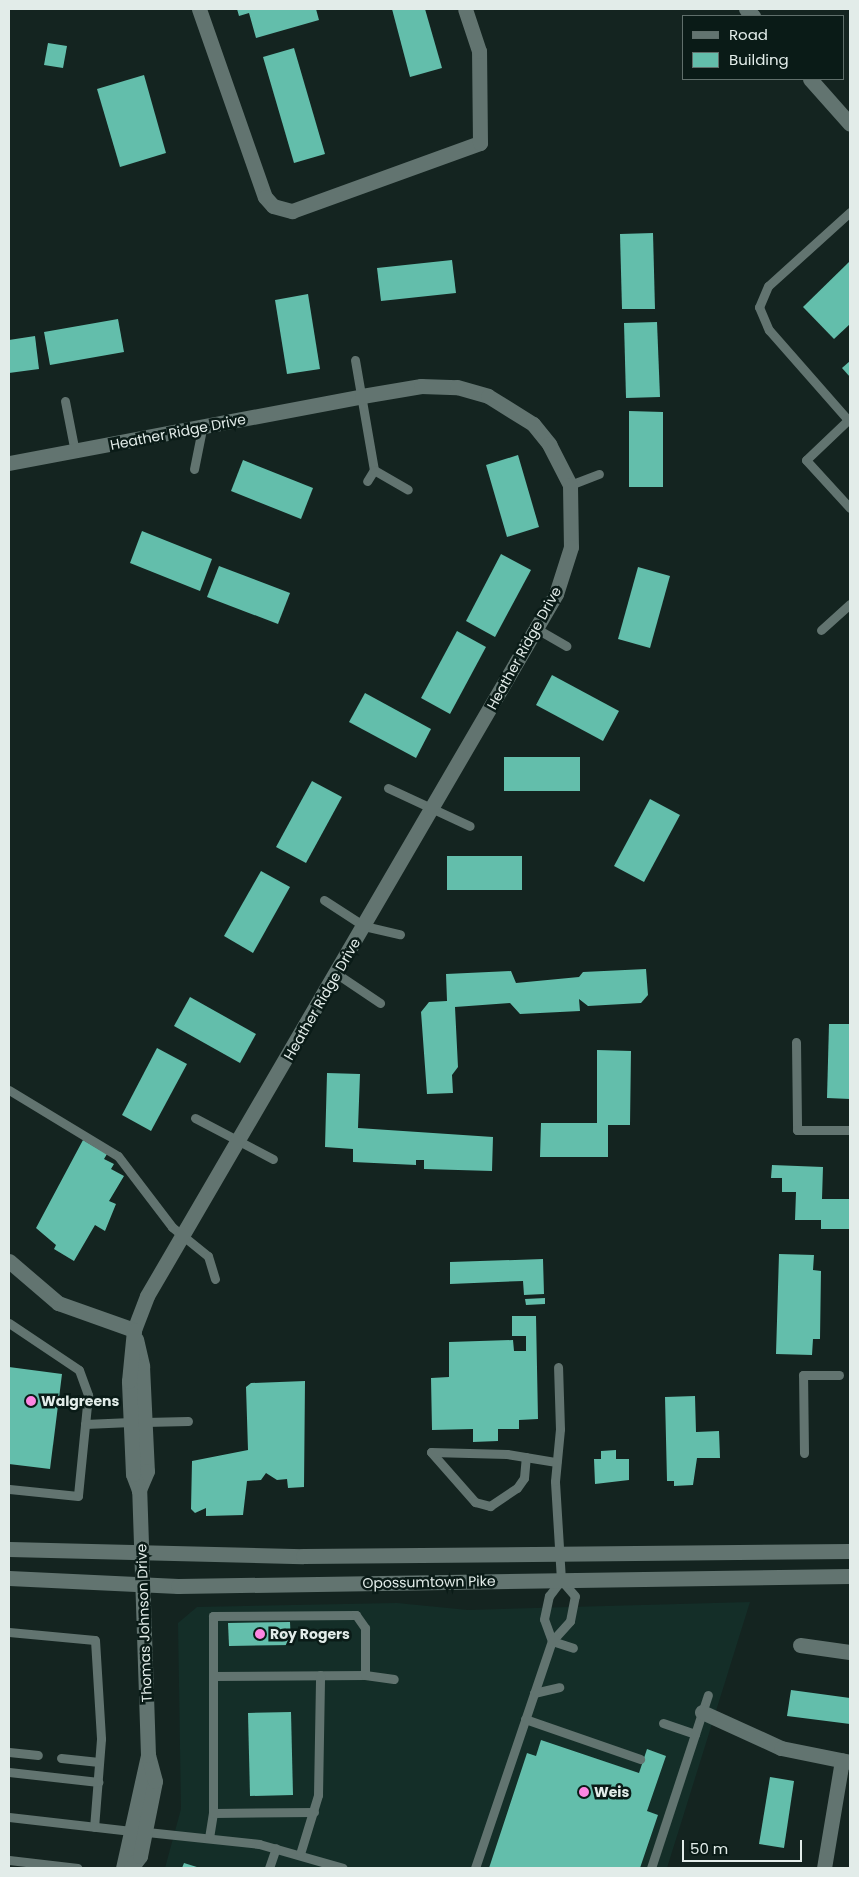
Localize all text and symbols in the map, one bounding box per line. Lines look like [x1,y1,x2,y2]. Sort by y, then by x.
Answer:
legend [682,15,844,80]
text: Road [729,24,768,45]
text: Building [729,49,789,70]
street label: Heather Ridge Drive [109,411,247,453]
street label: Heather Ridge Drive [483,584,565,712]
street label: Heather Ridge Drive [280,935,364,1063]
place label: Walgreens [41,1393,119,1409]
marker: Walgreens [25,1395,37,1407]
street label: Thomas Johnson Drive [133,1543,155,1703]
street label: Opossumtown Pike [362,1572,496,1592]
place label: Roy Rogers [270,1626,350,1642]
marker: Roy Rogers [254,1628,266,1640]
place label: Weis [594,1784,629,1800]
marker: Weis [578,1786,590,1798]
scale bar [684,1830,804,1862]
text: 50 m [690,1838,728,1859]

